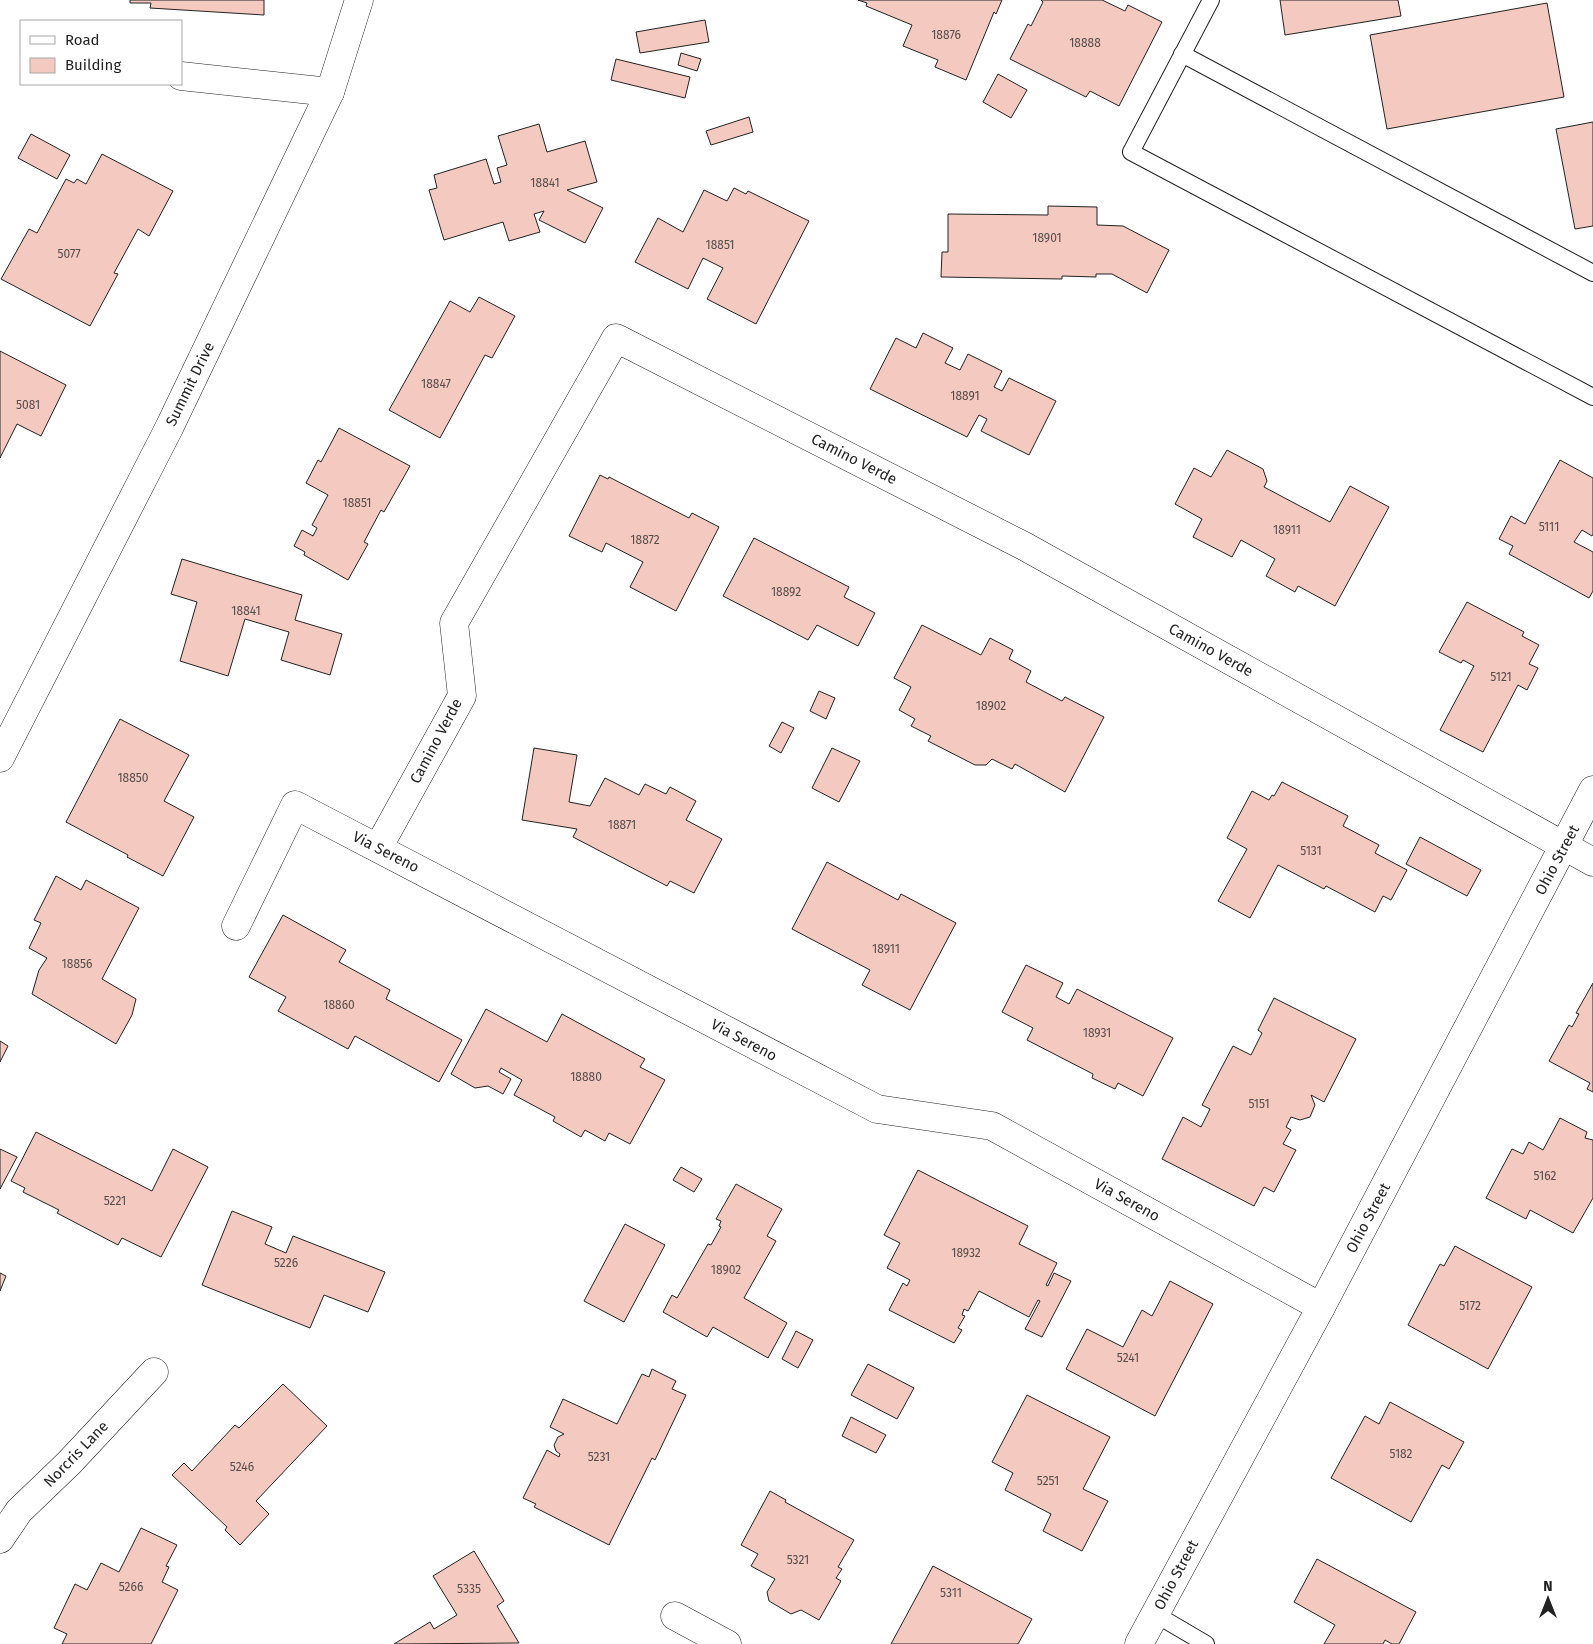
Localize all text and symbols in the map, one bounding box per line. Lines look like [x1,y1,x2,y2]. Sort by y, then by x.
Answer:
legend [20,20,182,85]
house number: 18876 [931,28,961,42]
text: Road [65,31,100,49]
house number: 18888 [1069,36,1101,50]
text: Building [65,56,121,74]
house number: 18841 [530,176,560,190]
house number: 18901 [1032,231,1062,245]
house number: 18851 [705,238,735,252]
house number: 5077 [57,247,81,261]
street label: Summit Drive [162,339,218,429]
house number: 18847 [421,377,451,391]
house number: 18891 [950,389,980,403]
house number: 5081 [16,398,40,412]
street label: Camino Verde [808,430,900,488]
house number: 18851 [342,496,372,510]
house number: 5111 [1539,520,1559,534]
house number: 18911 [1273,523,1301,537]
house number: 18872 [630,533,660,547]
house number: 18892 [771,585,801,599]
house number: 18841 [231,604,261,618]
street label: Camino Verde [1166,619,1256,681]
house number: 5121 [1490,670,1512,684]
street label: Camino Verde [406,695,466,787]
house number: 18902 [976,699,1006,713]
house number: 18850 [117,771,149,785]
house number: 18871 [608,818,636,832]
street label: Ohio Street [1531,821,1583,898]
street label: Via Sereno [350,828,422,876]
house number: 5131 [1300,844,1322,858]
house number: 18911 [872,942,900,956]
house number: 18856 [62,957,92,971]
house number: 18860 [323,998,355,1012]
street label: Via Sereno [708,1015,780,1065]
house number: 18931 [1083,1026,1111,1040]
house number: 18880 [570,1070,602,1084]
house number: 5151 [1248,1097,1270,1111]
house number: 5162 [1534,1169,1556,1183]
street label: Via Sereno [1091,1175,1163,1225]
street label: Ohio Street [1342,1179,1394,1256]
house number: 5221 [104,1194,126,1208]
house number: 18932 [951,1246,981,1260]
house number: 5226 [274,1256,298,1270]
house number: 18902 [711,1263,741,1277]
house number: 5172 [1459,1299,1481,1313]
house number: 5241 [1117,1351,1139,1365]
street label: Norcris Lane [40,1417,112,1491]
house number: 5182 [1389,1447,1413,1461]
house number: 5231 [588,1450,610,1464]
house number: 5246 [230,1460,254,1474]
house number: 5251 [1037,1474,1059,1488]
street label: Ohio Street [1150,1536,1202,1613]
house number: 5321 [787,1553,809,1567]
north arrow [1523,1574,1573,1624]
text: N [1543,1578,1553,1595]
house number: 5266 [119,1580,143,1594]
house number: 5335 [457,1582,481,1596]
house number: 5311 [940,1586,962,1600]

